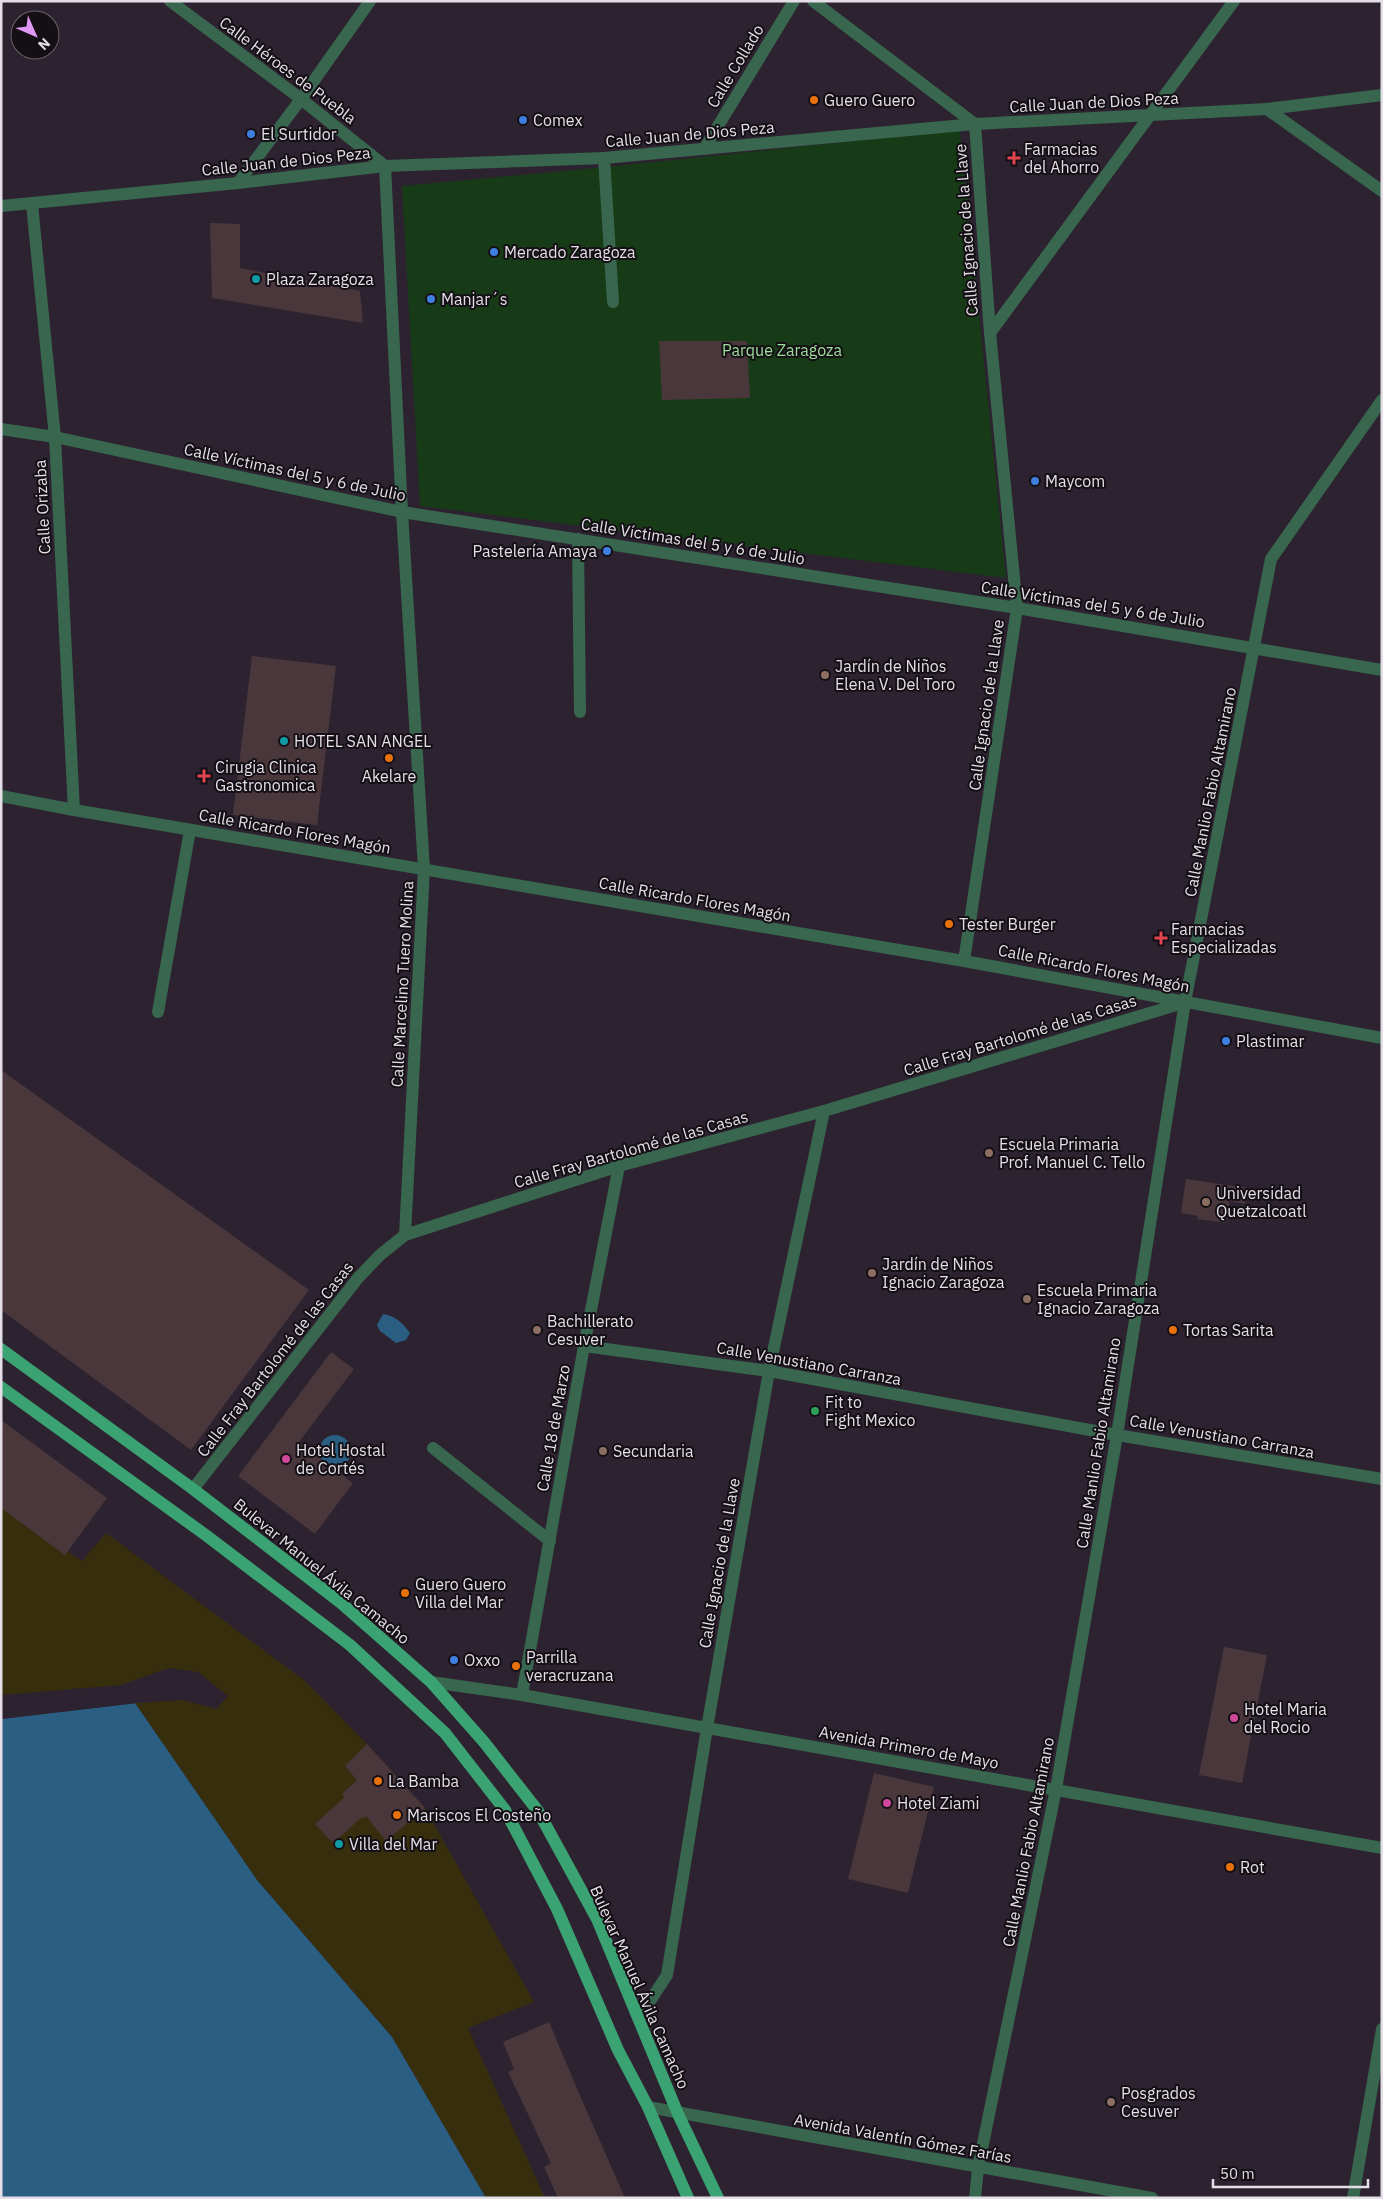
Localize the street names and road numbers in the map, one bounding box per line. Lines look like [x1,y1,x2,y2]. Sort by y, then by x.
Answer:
street label: Calle Héroes de Puebla [216,12,361,128]
street label: Calle Collado [702,21,768,111]
street label: Calle Juan de Dios Peza [1009,88,1180,116]
street label: Calle Juan de Dios Peza [605,117,776,151]
street label: Calle Juan de Dios Peza [201,142,372,180]
street label: Calle Ignacio de la Llave [950,143,982,317]
street label: Calle Víctimas del 5 y 6 de Julio [182,439,408,505]
street label: Calle Orizaba [30,459,54,555]
street label: Calle Víctimas del 5 y 6 de Julio [580,513,806,569]
street label: Calle Víctimas del 5 y 6 de Julio [980,576,1206,632]
street label: Calle Ignacio de la Llave [964,618,1008,792]
street label: Calle Manlio Fabio Altamirano [1180,685,1240,899]
street label: Calle Ricardo Flores Magón [197,804,393,858]
street label: Calle Ricardo Flores Magón [597,872,793,926]
street label: Calle Marcelino Tuero Molina [387,880,417,1088]
street label: Calle Ricardo Flores Magón [997,940,1191,996]
street label: Calle Fray Bartolomé de las Casas [901,990,1139,1080]
street label: Calle Fray Bartolomé de las Casas [512,1106,750,1192]
street label: Calle Fray Bartolomé de las Casas [192,1257,358,1461]
street label: Calle Manlio Fabio Altamirano [1071,1336,1125,1550]
street label: Calle Venustiano Carranza [715,1337,903,1389]
street label: Calle 18 de Marzo [532,1363,574,1493]
street label: Calle Venustiano Carranza [1128,1410,1316,1462]
street label: Calle Ignacio de la Llave [694,1476,744,1650]
street label: Bulevar Manuel Ávila Camacho [230,1493,415,1648]
street label: Avenida Primero de Mayo [818,1721,1000,1773]
street label: Calle Manlio Fabio Altamirano [998,1735,1058,1949]
street label: Bulevar Manuel Ávila Camacho [586,1882,695,2092]
street label: Avenida Valentín Gómez Farías [793,2109,1013,2167]

